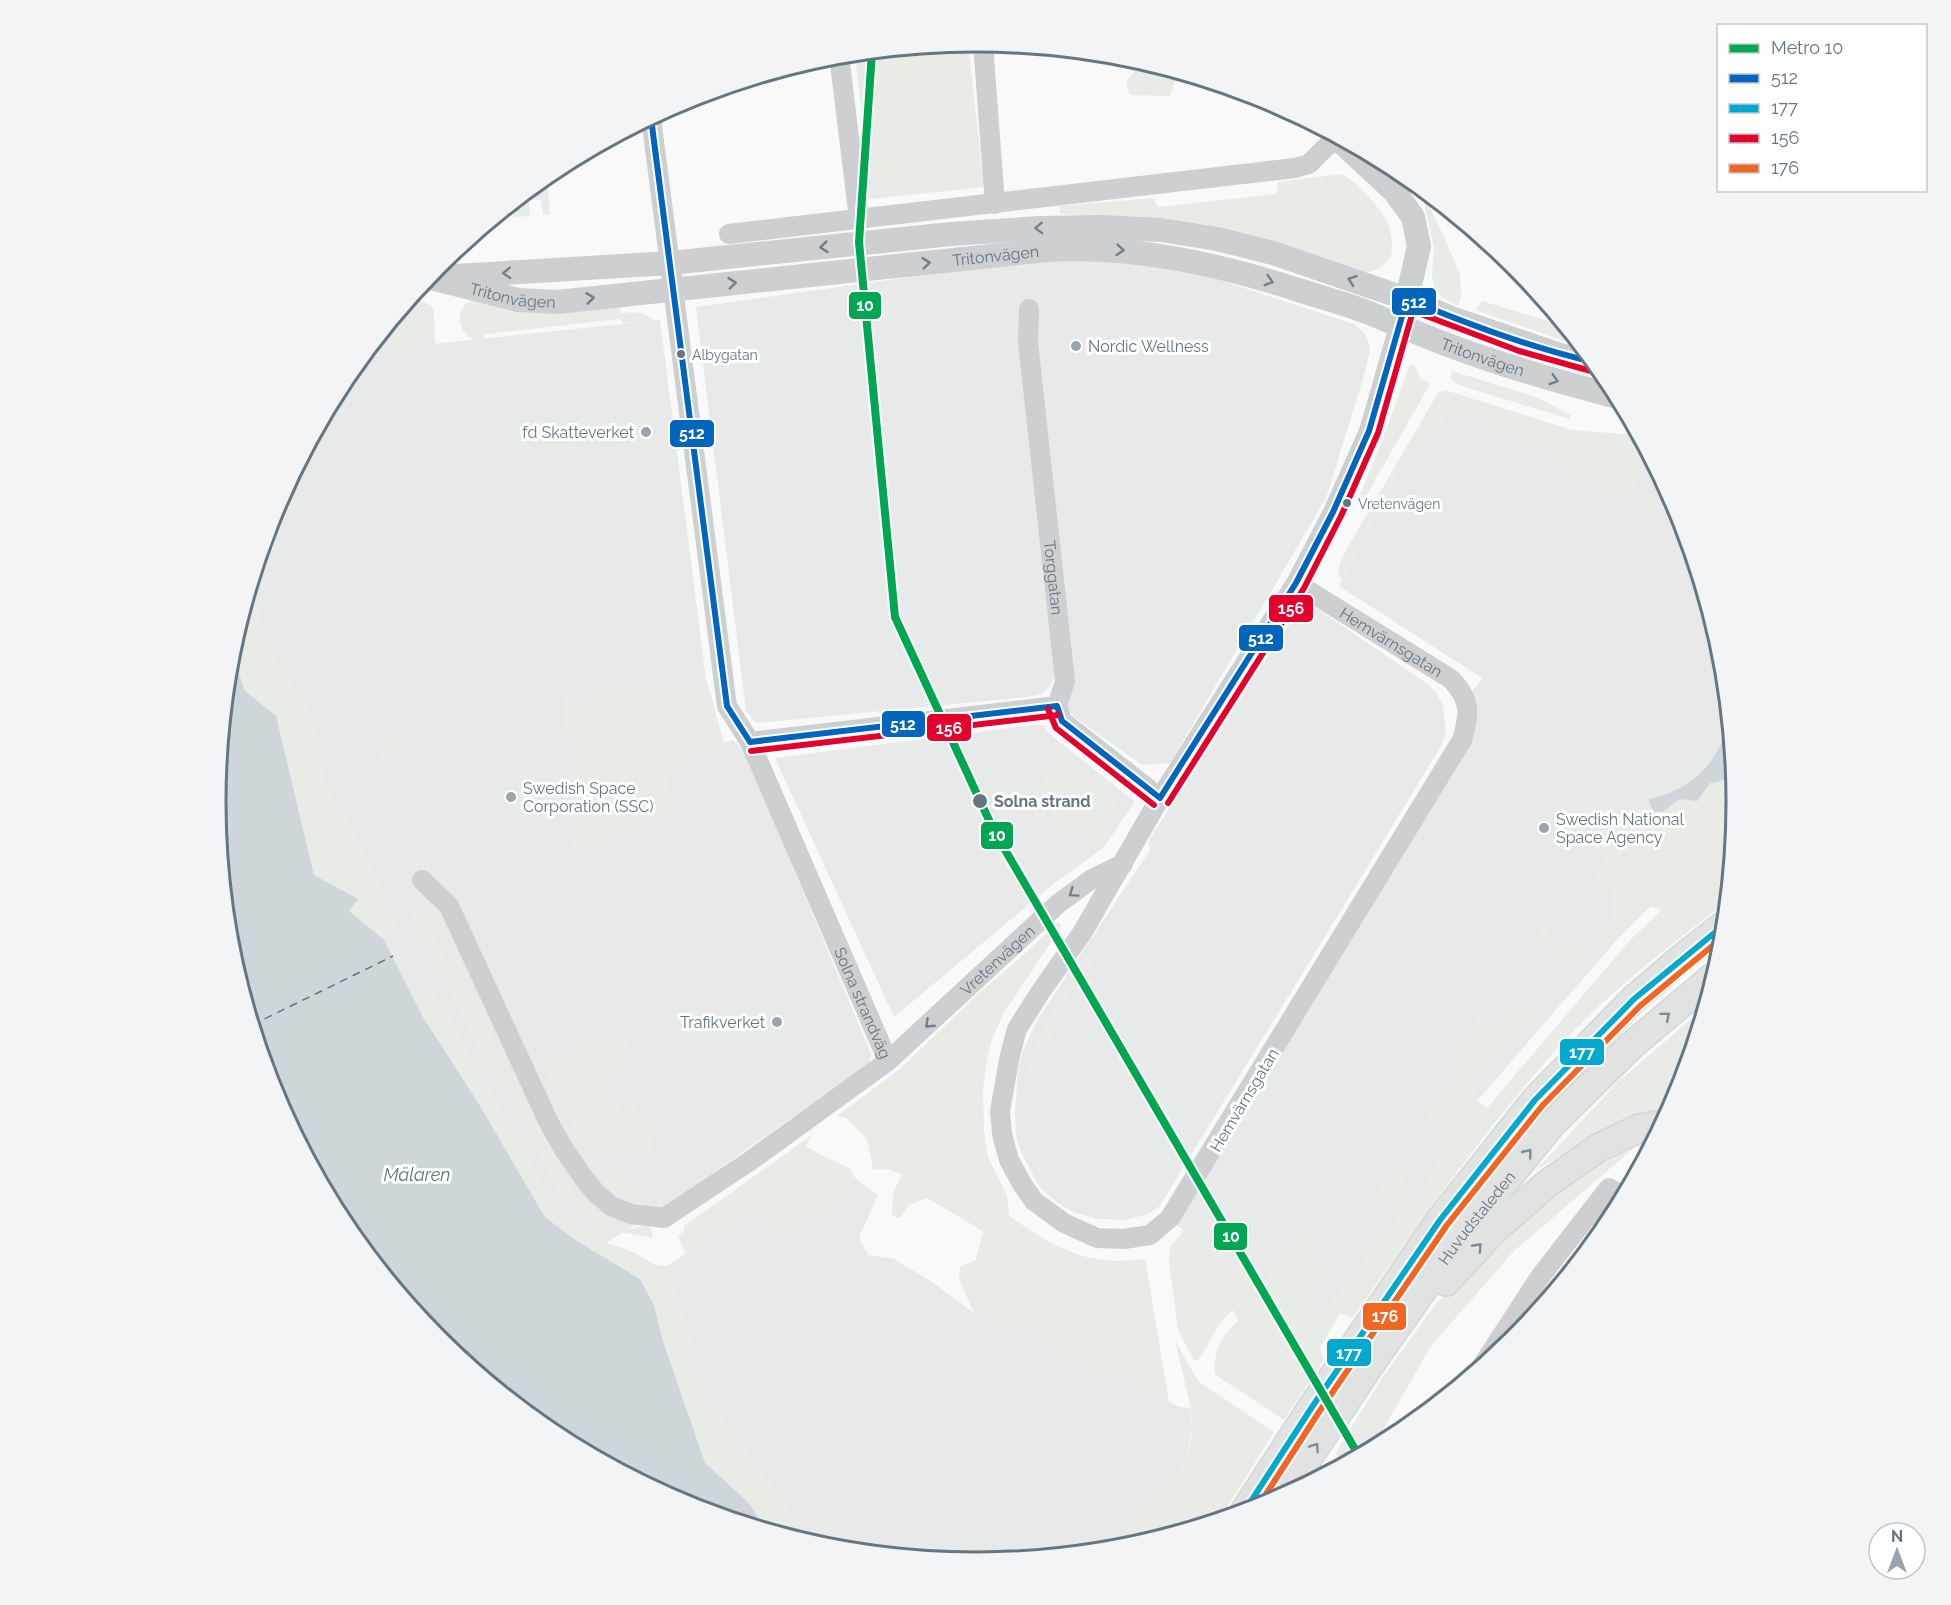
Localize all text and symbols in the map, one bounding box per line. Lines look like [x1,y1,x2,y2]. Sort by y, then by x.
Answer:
legend [1717,24,1927,192]
text: Metro 10 [1771,37,1843,58]
text: 512 [1771,67,1798,88]
text: 177 [1771,97,1798,118]
text: 156 [1771,127,1800,148]
text: 176 [1771,157,1799,178]
one-way arrow [1035,222,1044,234]
one-way arrow [820,240,829,253]
street label: Tritonvägen [951,242,1040,270]
one-way arrow [1115,243,1124,256]
one-way arrow [921,257,930,270]
one-way arrow [503,267,512,280]
one-way arrow [1263,274,1274,286]
one-way arrow [1347,275,1358,287]
one-way arrow [727,278,736,290]
street label: Tritonvägen [468,279,556,312]
line badge: 512 [1391,287,1437,316]
line badge: 10 [848,291,882,320]
one-way arrow [585,292,594,305]
text: 512 [1401,293,1427,312]
text: 10 [856,296,874,315]
street label: Tritonvägen [1438,334,1527,380]
place label: Nordic Wellness [1088,337,1209,356]
marker: Nordic Wellness [1069,339,1083,353]
place label: Albygatan [692,347,758,363]
marker: Albygatan [675,348,687,360]
one-way arrow [1548,373,1559,385]
line badge: 512 [669,419,715,448]
place label: fd Skatteverket [522,423,635,442]
text: 512 [679,424,705,443]
marker: fd Skatteverket [639,425,653,439]
place label: Vretenvägen [1358,496,1441,512]
marker: Vretenvägen [1341,497,1353,509]
street label: Torggatan [1040,539,1067,616]
line badge: 156 [1268,594,1314,623]
text: 156 [1278,599,1305,618]
street label: Hemvärnsgatan [1336,603,1446,681]
line badge: 512 [1238,624,1284,652]
text: 512 [1248,629,1274,648]
line badge: 512 [881,710,926,738]
line badge: 156 [926,713,972,742]
text: 512 [890,715,916,734]
text: 156 [936,719,963,738]
place label: Swedish Space Corporation (SSC) [523,779,654,816]
marker: Swedish Space Corporation (SSC) [504,790,518,804]
marker: Solna strand [971,792,989,810]
place label: Solna strand [994,792,1091,811]
place label: Swedish National Space Agency [1556,810,1684,847]
line badge: 10 [980,821,1014,850]
marker: Swedish National Space Agency [1537,821,1551,835]
text: 10 [988,826,1006,845]
one-way arrow [1068,886,1079,897]
street label: Vretenvägen [957,921,1039,999]
street label: Solna strandväg [830,945,895,1062]
one-way arrow [1659,1012,1670,1023]
place label: Trafikverket [680,1013,766,1032]
marker: Trafikverket [770,1015,784,1029]
one-way arrow [925,1017,936,1028]
line badge: 177 [1559,1038,1605,1066]
text: 177 [1569,1043,1595,1062]
street label: Hemvärnsgatan [1206,1045,1283,1155]
one-way arrow [1521,1149,1532,1160]
water label: Mälaren [384,1164,450,1185]
street label: Huvudstaleden [1435,1168,1520,1269]
line badge: 10 [1213,1222,1248,1251]
text: 10 [1222,1227,1240,1246]
one-way arrow [1471,1244,1482,1254]
line badge: 176 [1362,1302,1407,1331]
text: 176 [1372,1307,1399,1326]
line badge: 177 [1326,1338,1372,1367]
text: 177 [1336,1344,1362,1363]
one-way arrow [1308,1443,1319,1454]
north arrow [1867,1521,1927,1581]
text: N [1891,1527,1903,1546]

